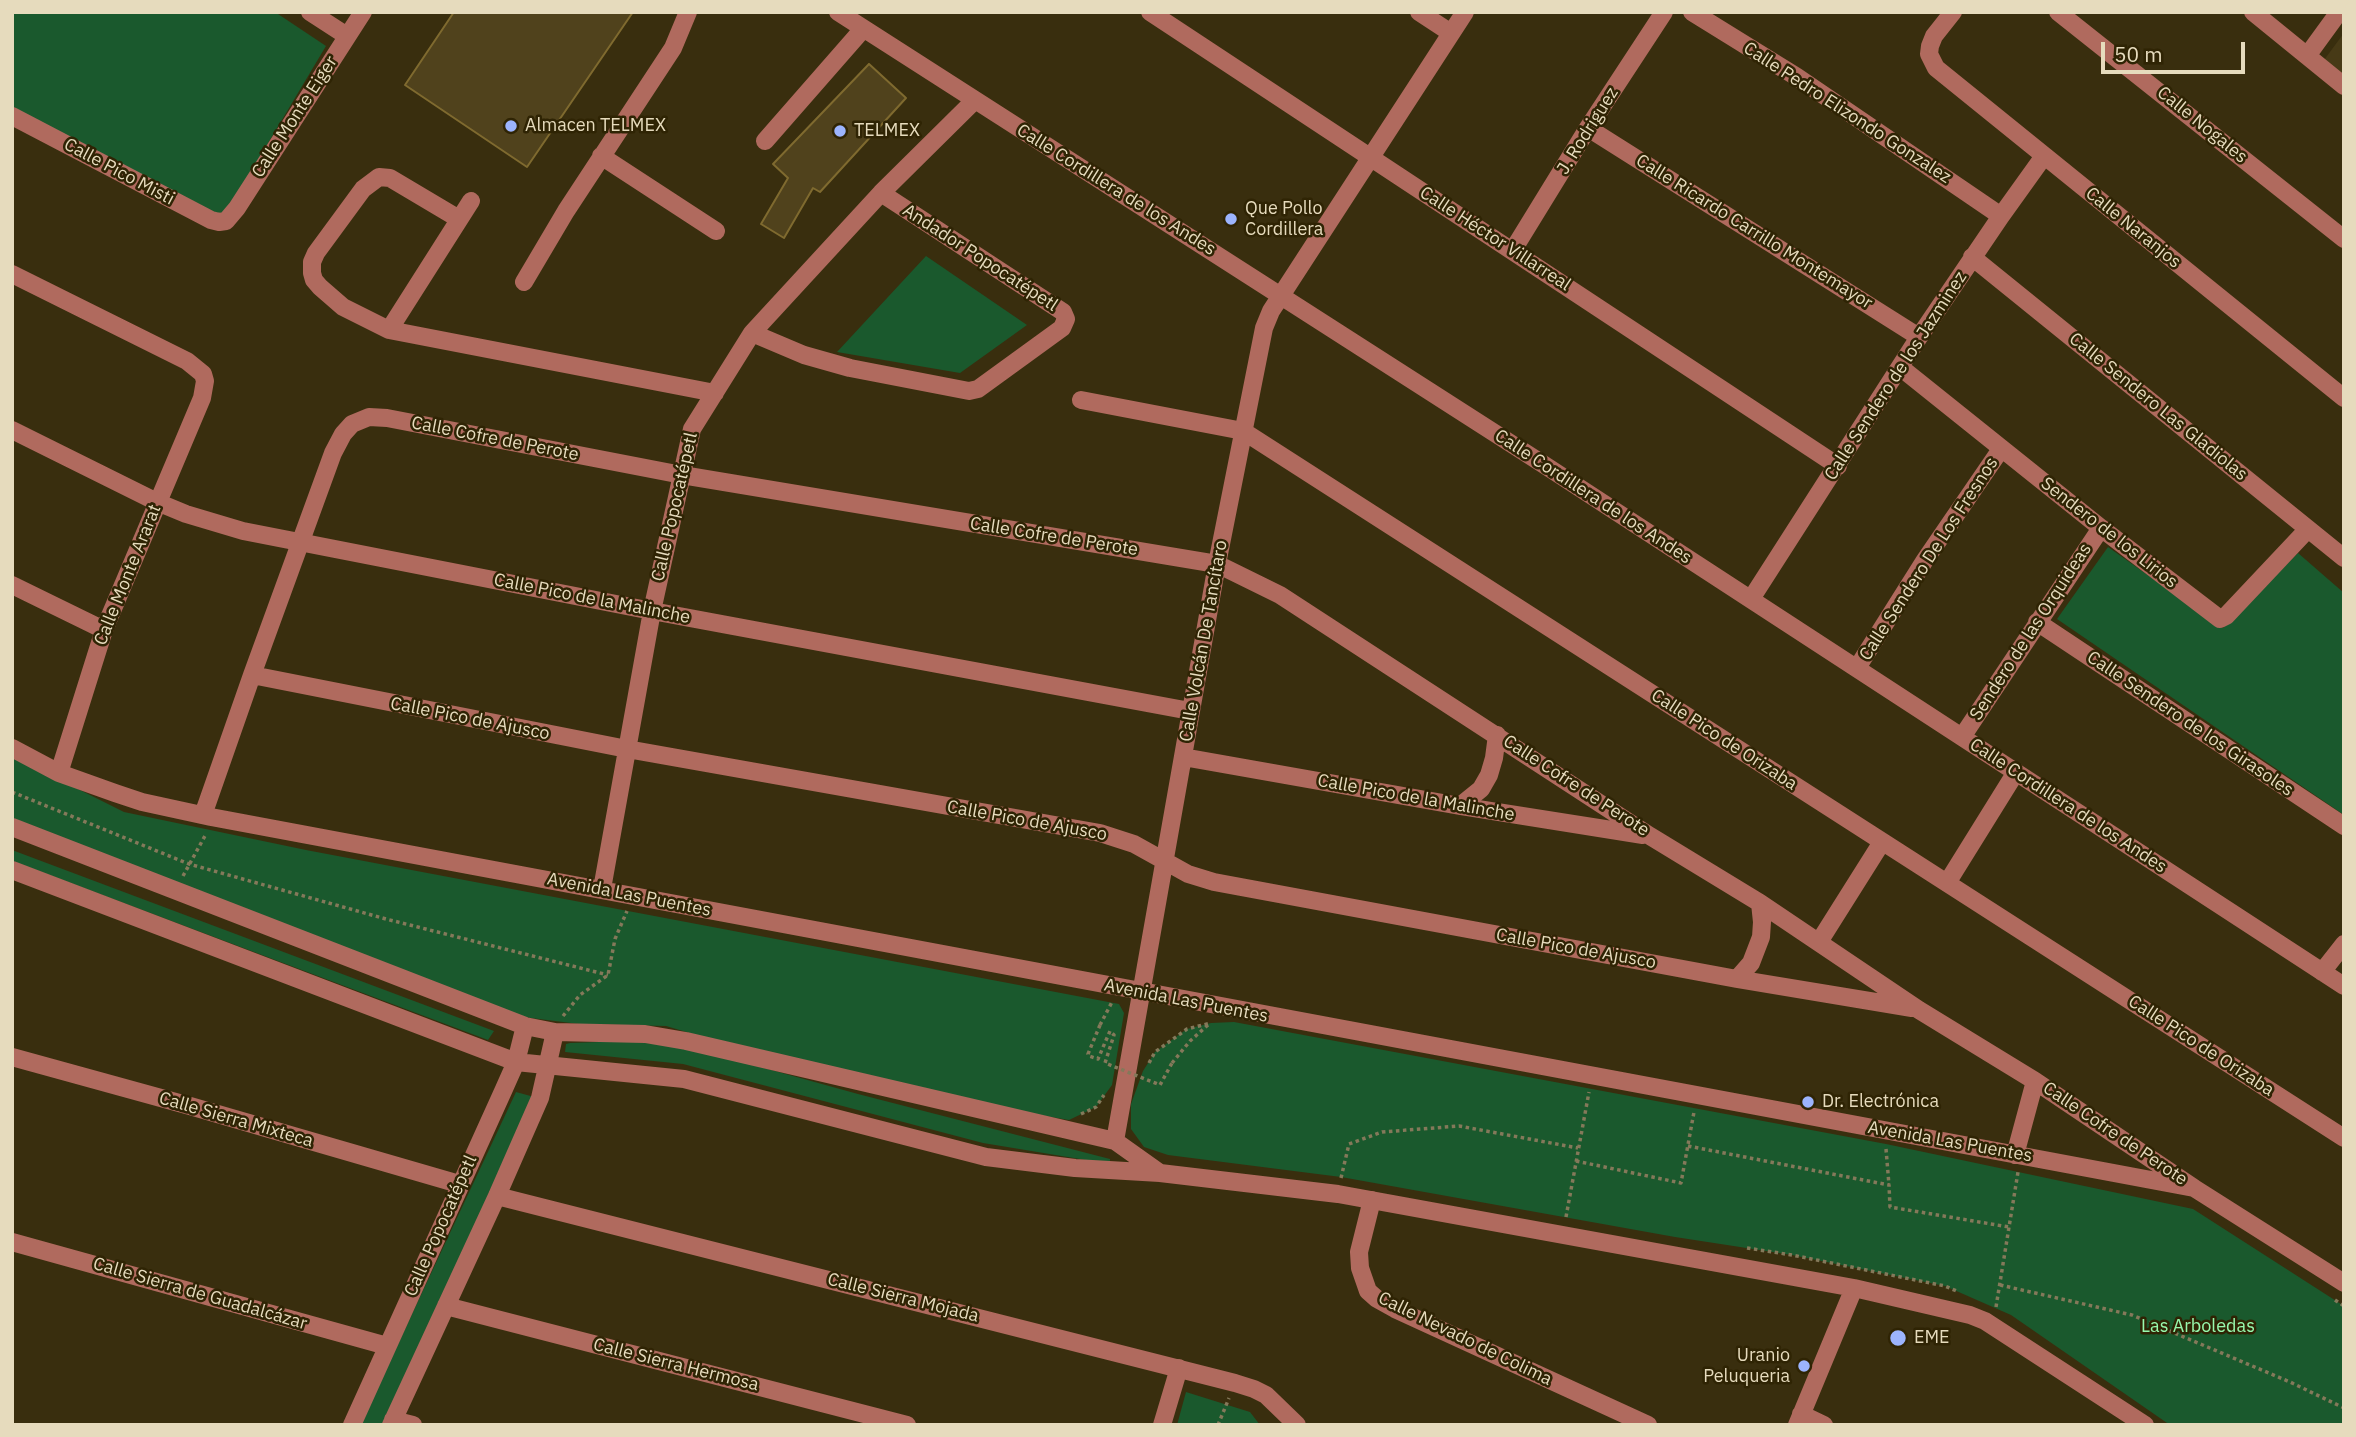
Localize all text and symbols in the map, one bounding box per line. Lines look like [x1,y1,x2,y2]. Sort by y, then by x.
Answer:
scale bar [2104,28,2248,72]
street label: Calle Pedro Elizondo Gonzalez [1739,38,1955,188]
text: 50 m [2114,40,2163,68]
street label: Calle Monte Eiger [248,52,342,182]
street label: Calle Nogales [2152,82,2252,168]
street label: J. Rodriguez [1553,83,1623,179]
place label: Almacen TELMEX [525,115,666,137]
marker: Almacen TELMEX [503,118,519,134]
place label: TELMEX [854,120,920,142]
street label: Calle Cordillera de los Andes [1012,120,1220,260]
marker: TELMEX [832,123,848,139]
street label: Calle Pico Misti [60,134,178,210]
street label: Calle Ricardo Carrillo Montemayor [1632,150,1876,314]
street label: Calle Héctor Villarreal [1415,182,1575,296]
street label: Calle Naranjos [2081,183,2185,273]
place label: Que Pollo Cordillera [1245,198,1323,241]
street label: Andador Popocatépetl [898,200,1062,316]
marker: Que Pollo Cordillera [1223,211,1239,227]
street label: Calle Sendero de los Jazminez [1820,268,1972,484]
street label: Calle Sendero Las Gladiolas [2064,328,2252,486]
street label: Calle Cofre de Perote [410,412,580,466]
street label: Calle Cordillera de los Andes [1490,425,1696,569]
street label: Calle Popocatépetl [647,430,703,584]
street label: Calle Sendero De Los Fresnos [1855,453,2003,665]
street label: Sendero de los Lirios [2036,473,2182,593]
street label: Calle Monte Ararat [90,501,166,649]
street label: Calle Cofre de Perote [968,513,1140,561]
street label: Calle Volcán De Tancítaro [1176,539,1232,743]
street label: Sendero de las Orquideas [1966,539,2096,725]
street label: Calle Pico de la Malinche [492,569,692,629]
street label: Calle Sendero de los Girasoles [2083,647,2297,801]
street label: Calle Pico de Orizaba [1647,685,1801,795]
street label: Calle Pico de Ajusco [388,693,552,745]
street label: Calle Cofre de Perote [1499,731,1653,841]
street label: Calle Cordillera de los Andes [1965,734,2171,878]
street label: Calle Pico de la Malinche [1316,770,1516,826]
street label: Calle Pico de Ajusco [945,796,1109,846]
street label: Avenida Las Puentes [545,869,713,921]
street label: Calle Pico de Ajusco [1494,924,1658,974]
street label: Avenida Las Puentes [1102,975,1270,1027]
street label: Calle Pico de Orizaba [2124,991,2278,1101]
street label: Calle Cofre de Perote [2039,1078,2191,1190]
street label: Calle Sierra Mixteca [156,1088,316,1152]
place label: Dr. Electrónica [1822,1091,1939,1113]
marker: Dr. Electrónica [1800,1094,1816,1110]
street label: Avenida Las Puentes [1866,1117,2034,1167]
street label: Calle Popocatépetl [400,1152,482,1300]
street label: Calle Sierra de Guadalcázar [91,1253,309,1335]
street label: Calle Sierra Mojada [825,1269,981,1327]
street label: Calle Nevado de Colima [1375,1287,1555,1391]
park label: Las Arboledas [2141,1316,2255,1338]
place label: EME [1914,1327,1950,1349]
marker: EME [1888,1328,1908,1348]
street label: Calle Sierra Hermosa [591,1334,761,1396]
place label: Uranio Peluqueria [1703,1345,1790,1388]
marker: Uranio Peluqueria [1796,1358,1812,1374]

